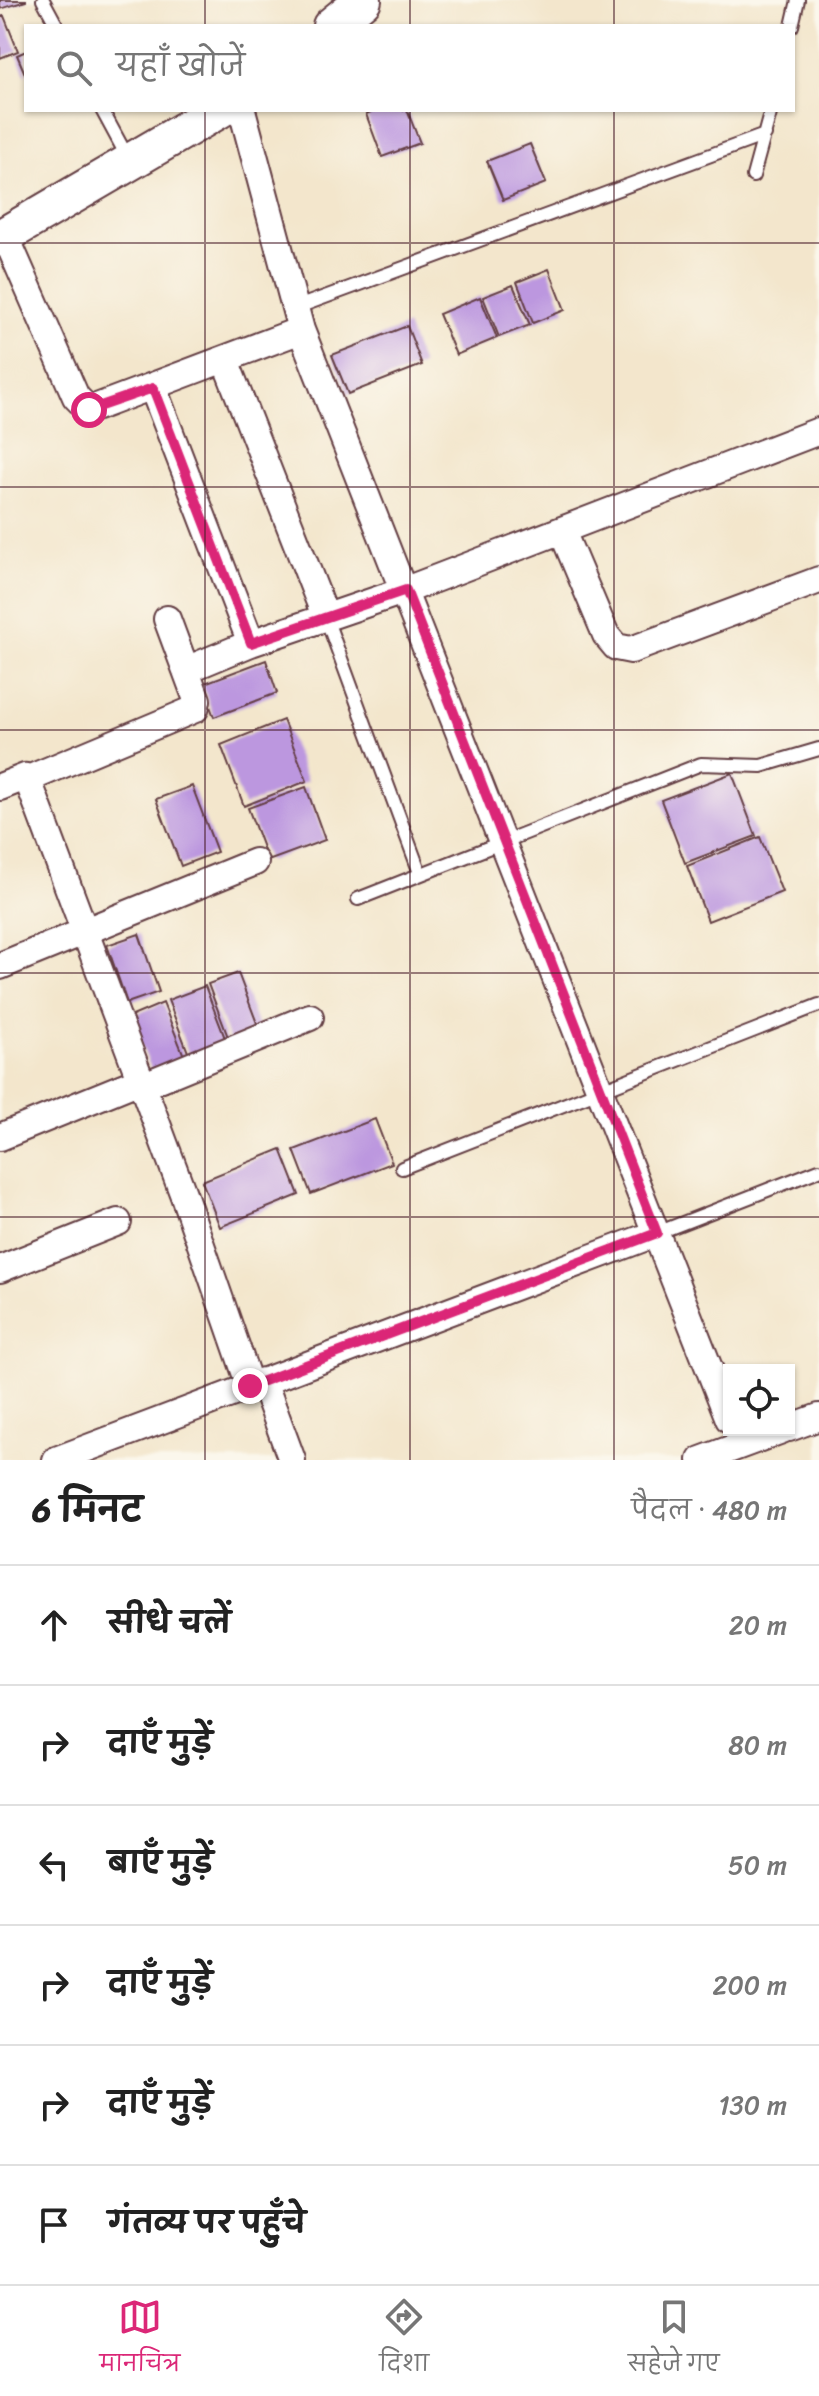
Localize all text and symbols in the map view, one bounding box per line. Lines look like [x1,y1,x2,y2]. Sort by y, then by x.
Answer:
search box [24,24,795,112]
text: यहाँ खोजें [116,39,245,93]
icon: search [52,46,96,90]
route start [71,392,107,428]
map controls [723,1364,795,1436]
button: locate [723,1364,795,1436]
route end [232,1368,268,1404]
text: 6 मिनट [32,1480,143,1540]
text: पैदल · 480 m [631,1487,787,1533]
text: सीधे चलें [108,1596,231,1650]
text: 20 m [729,1602,787,1648]
icon: ahead [32,1603,76,1647]
text: दाएँ मुड़ें [108,1716,213,1770]
text: 80 m [728,1722,787,1768]
icon: right [32,1723,76,1767]
text: बाएँ मुड़ें [108,1836,213,1890]
text: 50 m [728,1842,787,1888]
icon: left [32,1843,76,1887]
text: दाएँ मुड़ें [108,1956,213,2010]
text: 200 m [712,1962,787,2008]
icon: right [32,1963,76,2007]
text: दाएँ मुड़ें [108,2076,213,2130]
text: 130 m [718,2082,787,2128]
icon: right [32,2083,76,2127]
text: गंतव्य पर पहुँचे [108,2196,306,2250]
icon: arrive [32,2203,76,2247]
tab: मानचित्र [99,2295,180,2388]
tab: दिशा [379,2295,429,2388]
tab: सहेजे गए [628,2295,720,2388]

